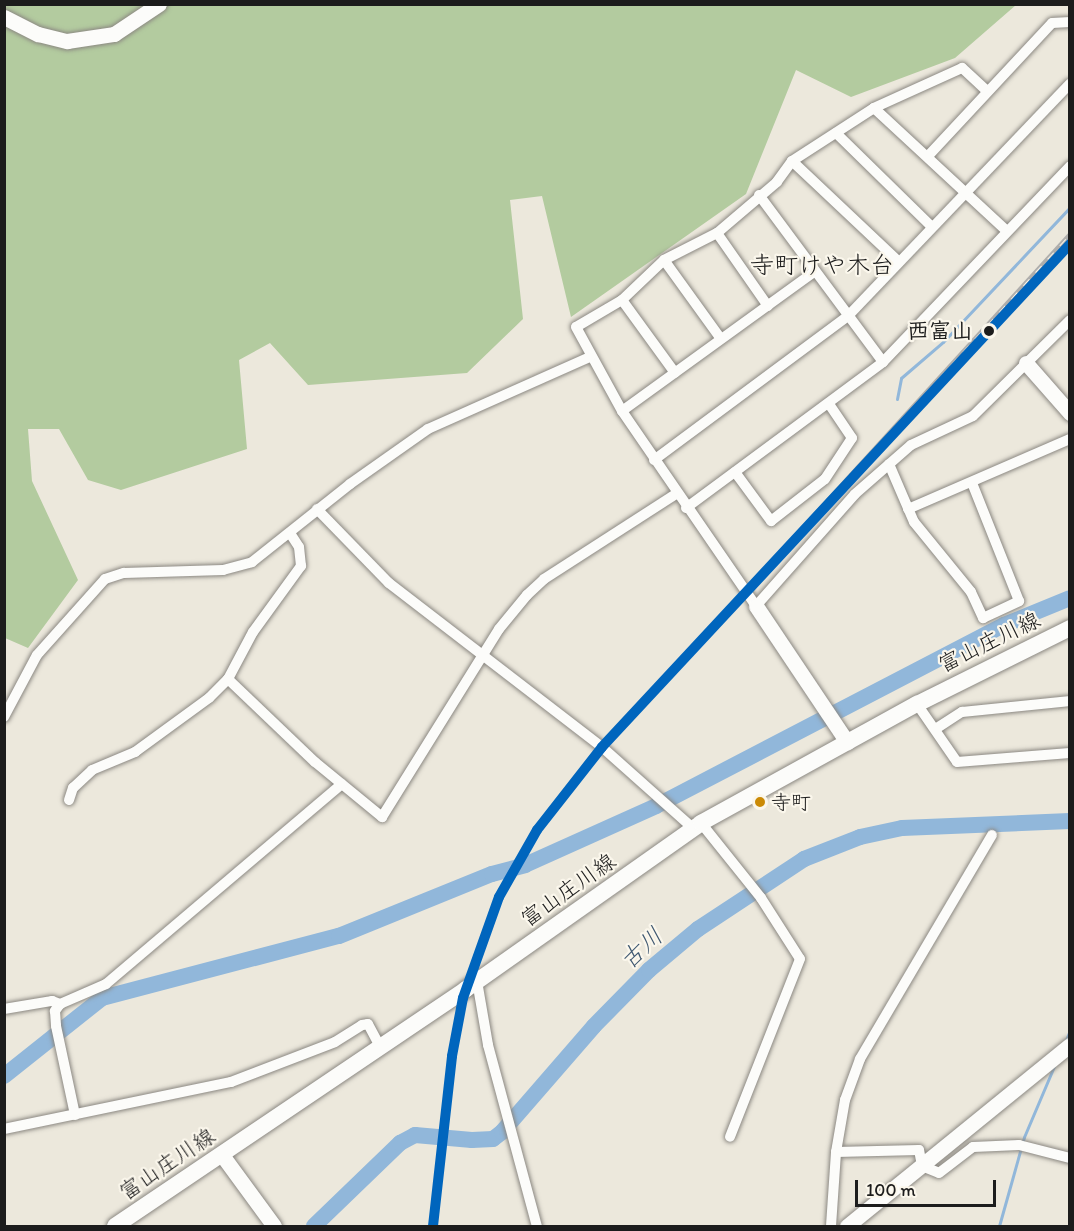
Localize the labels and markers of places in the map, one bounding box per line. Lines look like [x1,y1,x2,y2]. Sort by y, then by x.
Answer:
place label: 西富山 [907,318,973,344]
marker: 西富山 [978,320,1000,342]
place label: 寺町 [771,790,811,814]
marker: 寺町 [754,796,766,808]

